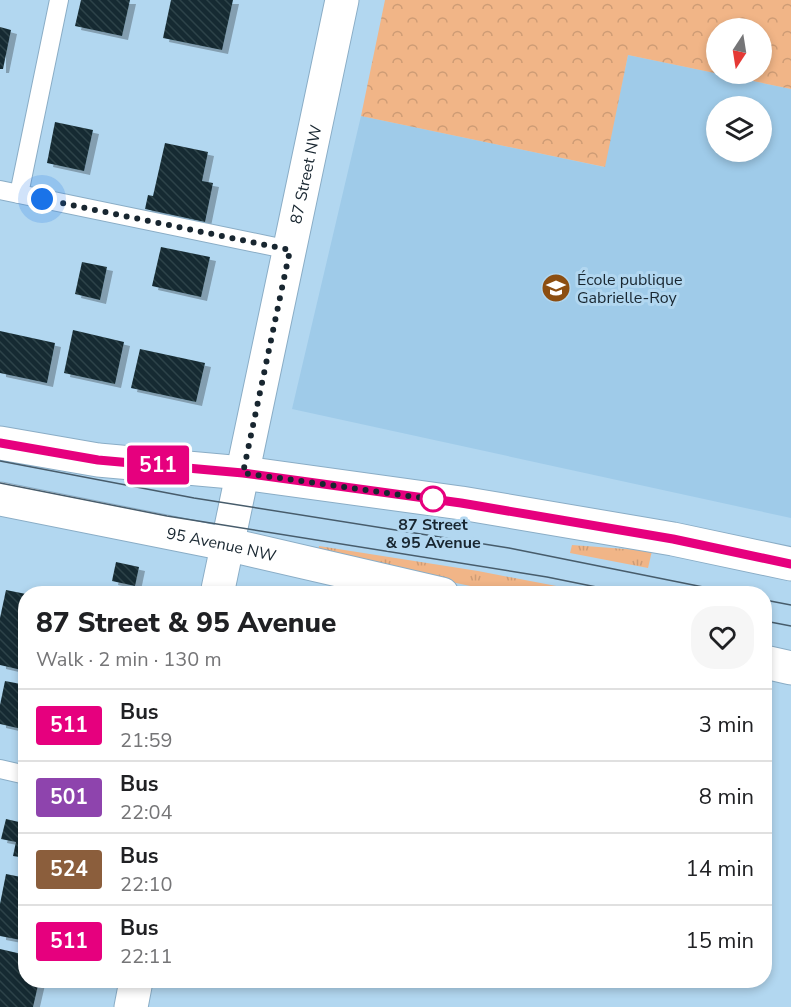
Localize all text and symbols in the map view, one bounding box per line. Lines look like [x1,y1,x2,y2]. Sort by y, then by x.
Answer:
north arrow [706,18,772,84]
map controls [706,18,772,162]
button: layers [706,96,772,162]
street label: 87 Street NW [285,123,328,226]
your location [27,184,57,214]
place label: École publique Gabrielle-Roy [577,269,683,309]
school or university icon: École publique Gabrielle-Roy [540,272,572,304]
line badge: 511 [124,446,192,484]
text: 511 [139,451,177,479]
marker: 87 Street & 95 Avenue [420,486,446,512]
place label: 87 Street & 95 Avenue [385,514,481,554]
street label: 95 Avenue NW [165,522,279,567]
text: 87 Street & 95 Avenue [36,604,336,642]
button: heart [691,606,754,669]
text: Walk · 2 min · 130 m [36,646,222,673]
text: Bus [120,697,159,727]
text: 3 min [699,710,754,740]
text: 511 [50,711,88,739]
text: 21:59 [120,727,173,754]
text: Bus [120,769,159,799]
text: 8 min [699,782,754,812]
text: 501 [50,783,88,811]
text: 22:04 [120,799,173,826]
text: Bus [120,841,159,871]
text: 14 min [686,854,754,884]
text: 524 [50,855,88,883]
text: 22:10 [120,871,173,898]
text: Bus [120,913,159,943]
text: 15 min [686,926,754,956]
text: 511 [50,927,88,955]
text: 22:11 [120,943,173,970]

